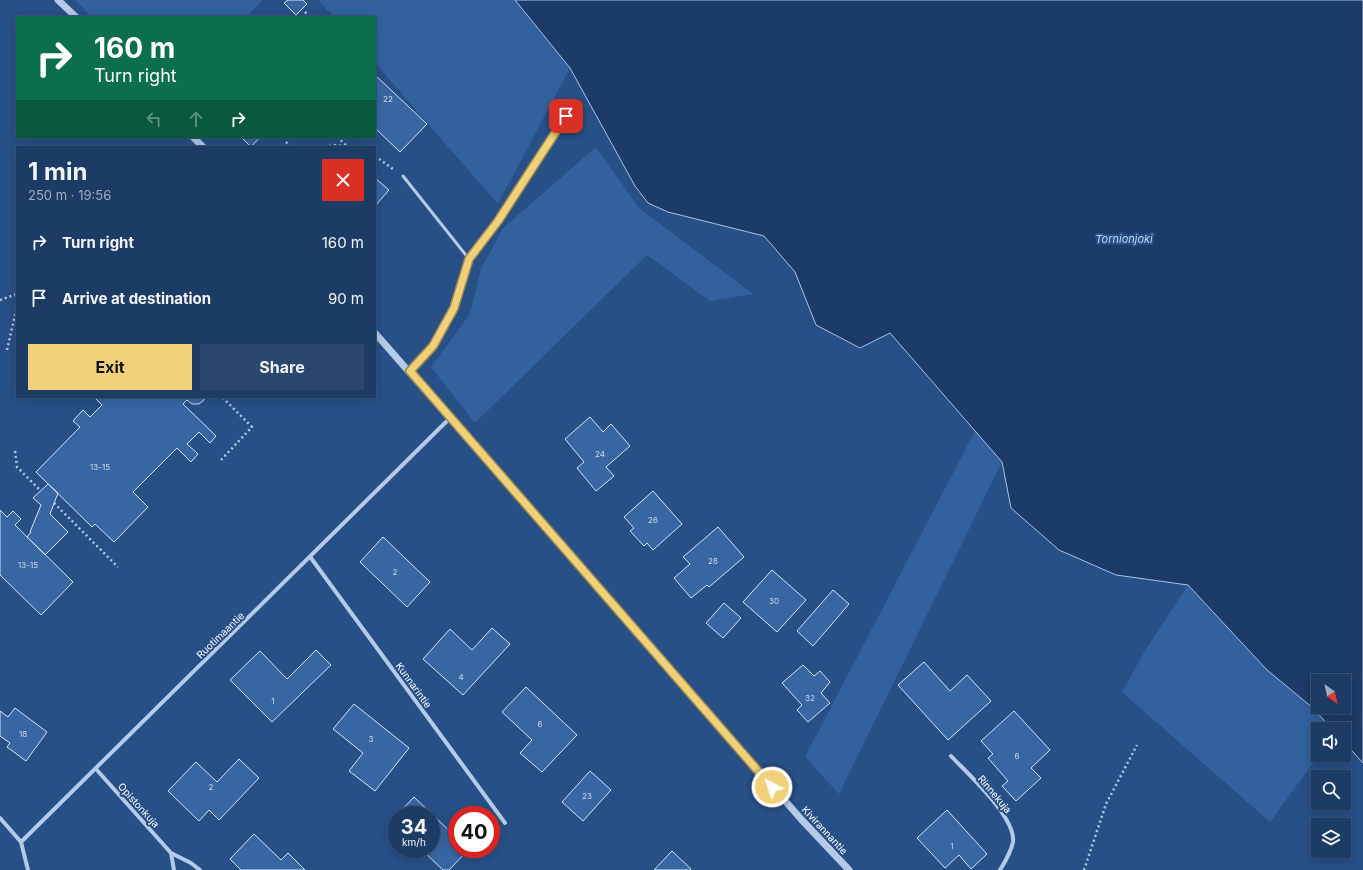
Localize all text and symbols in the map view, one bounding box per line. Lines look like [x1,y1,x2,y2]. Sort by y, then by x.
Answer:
text: 160 m [94,31,175,65]
icon: right [28,32,80,84]
text: Turn right [94,65,177,86]
house number: 22 [383,94,393,104]
pin [549,99,583,133]
icon: arrive [555,105,577,127]
icon: left [143,108,165,130]
icon: ahead [185,108,207,130]
icon: right [227,108,249,130]
text: 1 min [28,157,87,186]
button: close [322,159,364,201]
text: 250 m · 19:56 [28,187,111,203]
icon: right [28,231,50,253]
water label: Tornionjoki [1095,232,1153,246]
text: Turn right [62,233,134,252]
text: 160 m [322,233,364,252]
icon: arrive [28,287,50,309]
text: Arrive at destination [62,289,211,308]
text: 90 m [328,289,364,308]
button: Exit [28,344,192,390]
button: Share [200,344,364,390]
house number: 24 [595,449,605,459]
house number: 13-15 [90,462,110,472]
house number: 26 [648,515,658,525]
house number: 28 [708,556,718,566]
house number: 13-15 [18,560,38,570]
house number: 2 [393,567,398,577]
house number: 30 [769,596,779,606]
street label: Ruotimaantie [194,609,246,661]
street label: Kunnarintie [393,660,435,710]
house number: 4 [458,672,464,682]
north arrow [1311,674,1351,714]
map controls [1311,674,1351,858]
house number: 32 [805,693,815,703]
house number: 1 [271,696,275,706]
house number: 6 [538,719,543,729]
button: sound [1311,722,1351,762]
house number: 18 [19,729,27,739]
house number: 3 [369,734,374,744]
house number: 6 [1015,751,1020,761]
position arrow [751,766,793,808]
button: search [1311,770,1351,810]
street label: Rinnekuja [976,773,1014,815]
street label: Opistonkuja [116,780,162,830]
house number: 2 [209,782,214,792]
house number: 23 [582,791,592,801]
street label: Kivirannantie [800,803,850,857]
speed limit sign: 40 [448,806,500,858]
text: 34 [401,815,427,839]
button: layers [1311,818,1351,858]
text: km/h [402,836,426,848]
house number: 1 [950,841,954,851]

